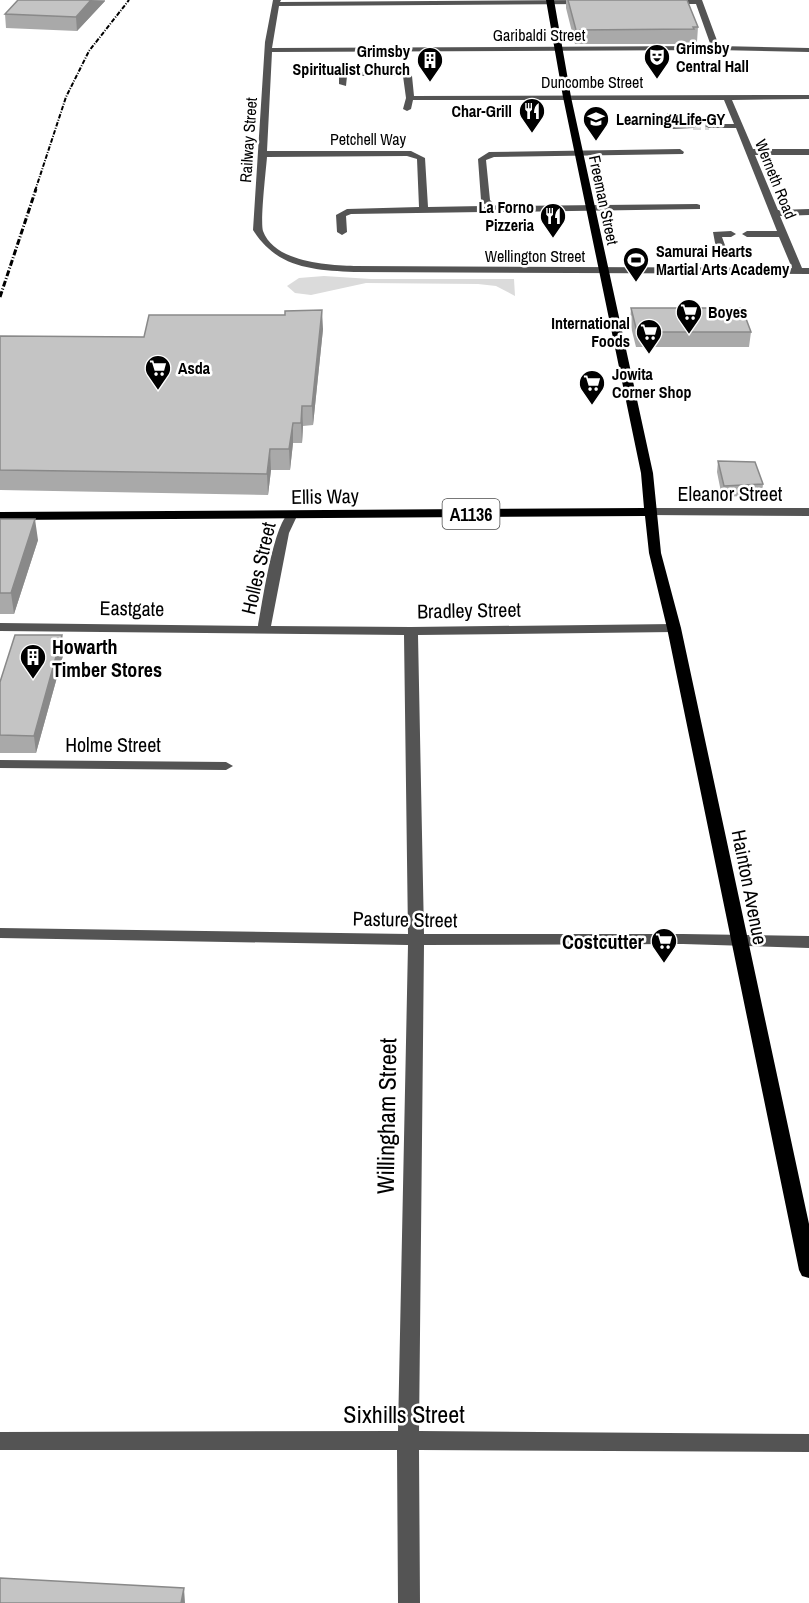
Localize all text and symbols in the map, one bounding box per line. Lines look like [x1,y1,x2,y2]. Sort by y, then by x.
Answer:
street label: Garibaldi Street [493,24,586,46]
place label: Grimsby Central Hall [676,37,749,77]
place label: Grimsby Spiritualist Church [293,40,411,80]
theatre icon: Grimsby Central Hall [642,42,672,80]
building icon: Grimsby Spiritualist Church [415,45,445,83]
street label: Duncombe Street [541,71,643,93]
street label: Railway Street [234,96,262,183]
restaurant icon: Char-Grill [517,96,547,134]
place label: Char-Grill [451,100,512,122]
school or university icon: Learning4Life-GY [581,104,611,142]
place label: Learning4Life-GY [616,108,726,130]
street label: Petchell Way [330,128,406,150]
street label: Werneth Road [750,136,802,222]
street label: Freeman Street [584,153,624,247]
place label: La Forno Pizzeria [479,196,535,236]
restaurant icon: La Forno Pizzeria [538,201,568,239]
place label: Samurai Hearts Martial Arts Academy [656,240,790,280]
street label: Wellington Street [485,245,586,267]
sports icon: Samurai Hearts Martial Arts Academy [621,245,651,283]
supermarket icon: Boyes [674,297,704,335]
place label: Boyes [708,301,747,323]
place label: International Foods [551,312,630,352]
supermarket icon: International Foods [634,317,664,355]
supermarket icon: Asda [143,353,173,391]
place label: Asda [178,357,211,379]
place label: Jowita Corner Shop [612,363,691,403]
supermarket icon: Jowita Corner Shop [577,368,607,406]
street label: Eleanor Street [678,480,783,507]
street label: Ellis Way [291,482,360,510]
road number: A1136 [442,499,500,529]
street label: Holles Street [234,519,282,617]
street label: Eastgate [99,594,165,622]
street label: Bradley Street [417,596,522,624]
place label: Howarth Timber Stores [52,633,162,683]
building icon: Howarth Timber Stores [18,642,48,680]
street label: Holme Street [65,731,161,758]
street label: Hainton Avenue [726,827,774,947]
street label: Pasture Street [352,905,458,933]
supermarket icon: Costcutter [649,926,679,964]
place label: Costcutter [562,928,645,955]
street label: Willingham Street [369,1037,403,1194]
street label: Sixhills Street [343,1398,465,1430]

